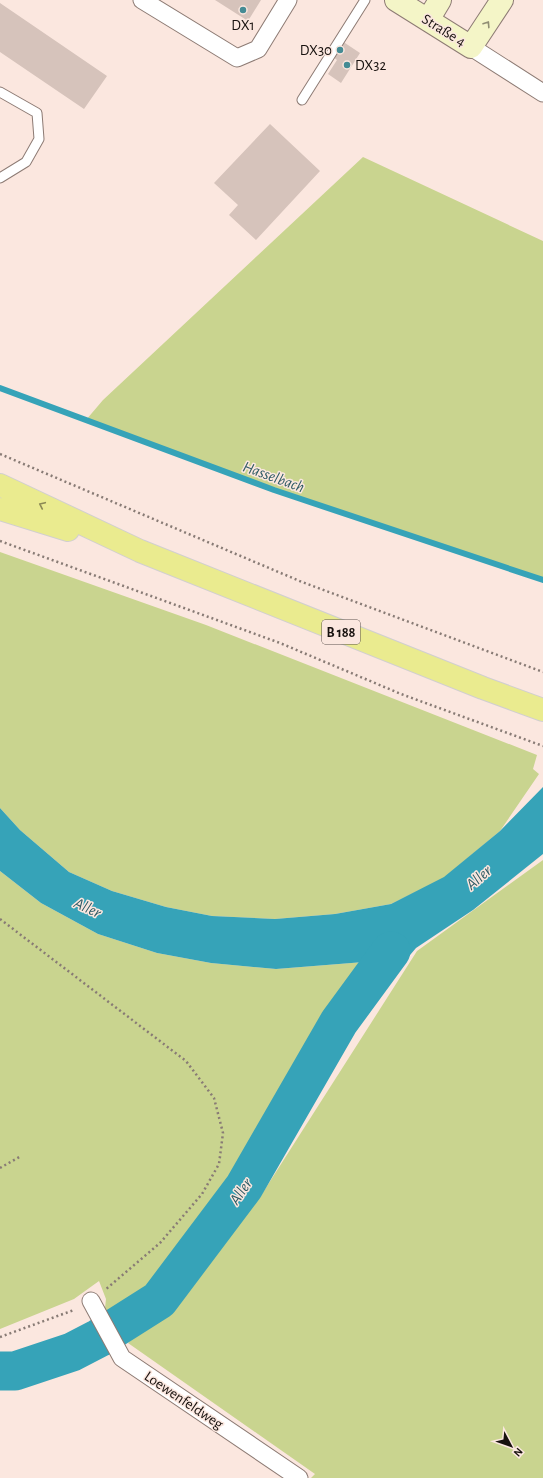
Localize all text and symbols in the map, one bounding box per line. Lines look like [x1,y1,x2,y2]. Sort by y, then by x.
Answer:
marker: DX1 [238,5,248,15]
street label: Straße 4 [419,11,468,50]
place label: DX1 [231,18,255,33]
one-way arrow [482,21,490,28]
place label: DX30 [300,43,332,58]
marker: DX30 [335,45,345,55]
place label: DX32 [355,58,386,73]
marker: DX32 [342,60,352,70]
water label: Hasselbach [241,458,307,495]
one-way arrow [39,502,46,510]
road number: B 188 [322,620,360,644]
water label: Aller [462,862,495,894]
water label: Aller [71,894,104,921]
water label: Aller [226,1175,256,1208]
street label: Loewenfeldweg [142,1369,226,1433]
north arrow [491,1426,531,1466]
text: N [512,1446,525,1459]

